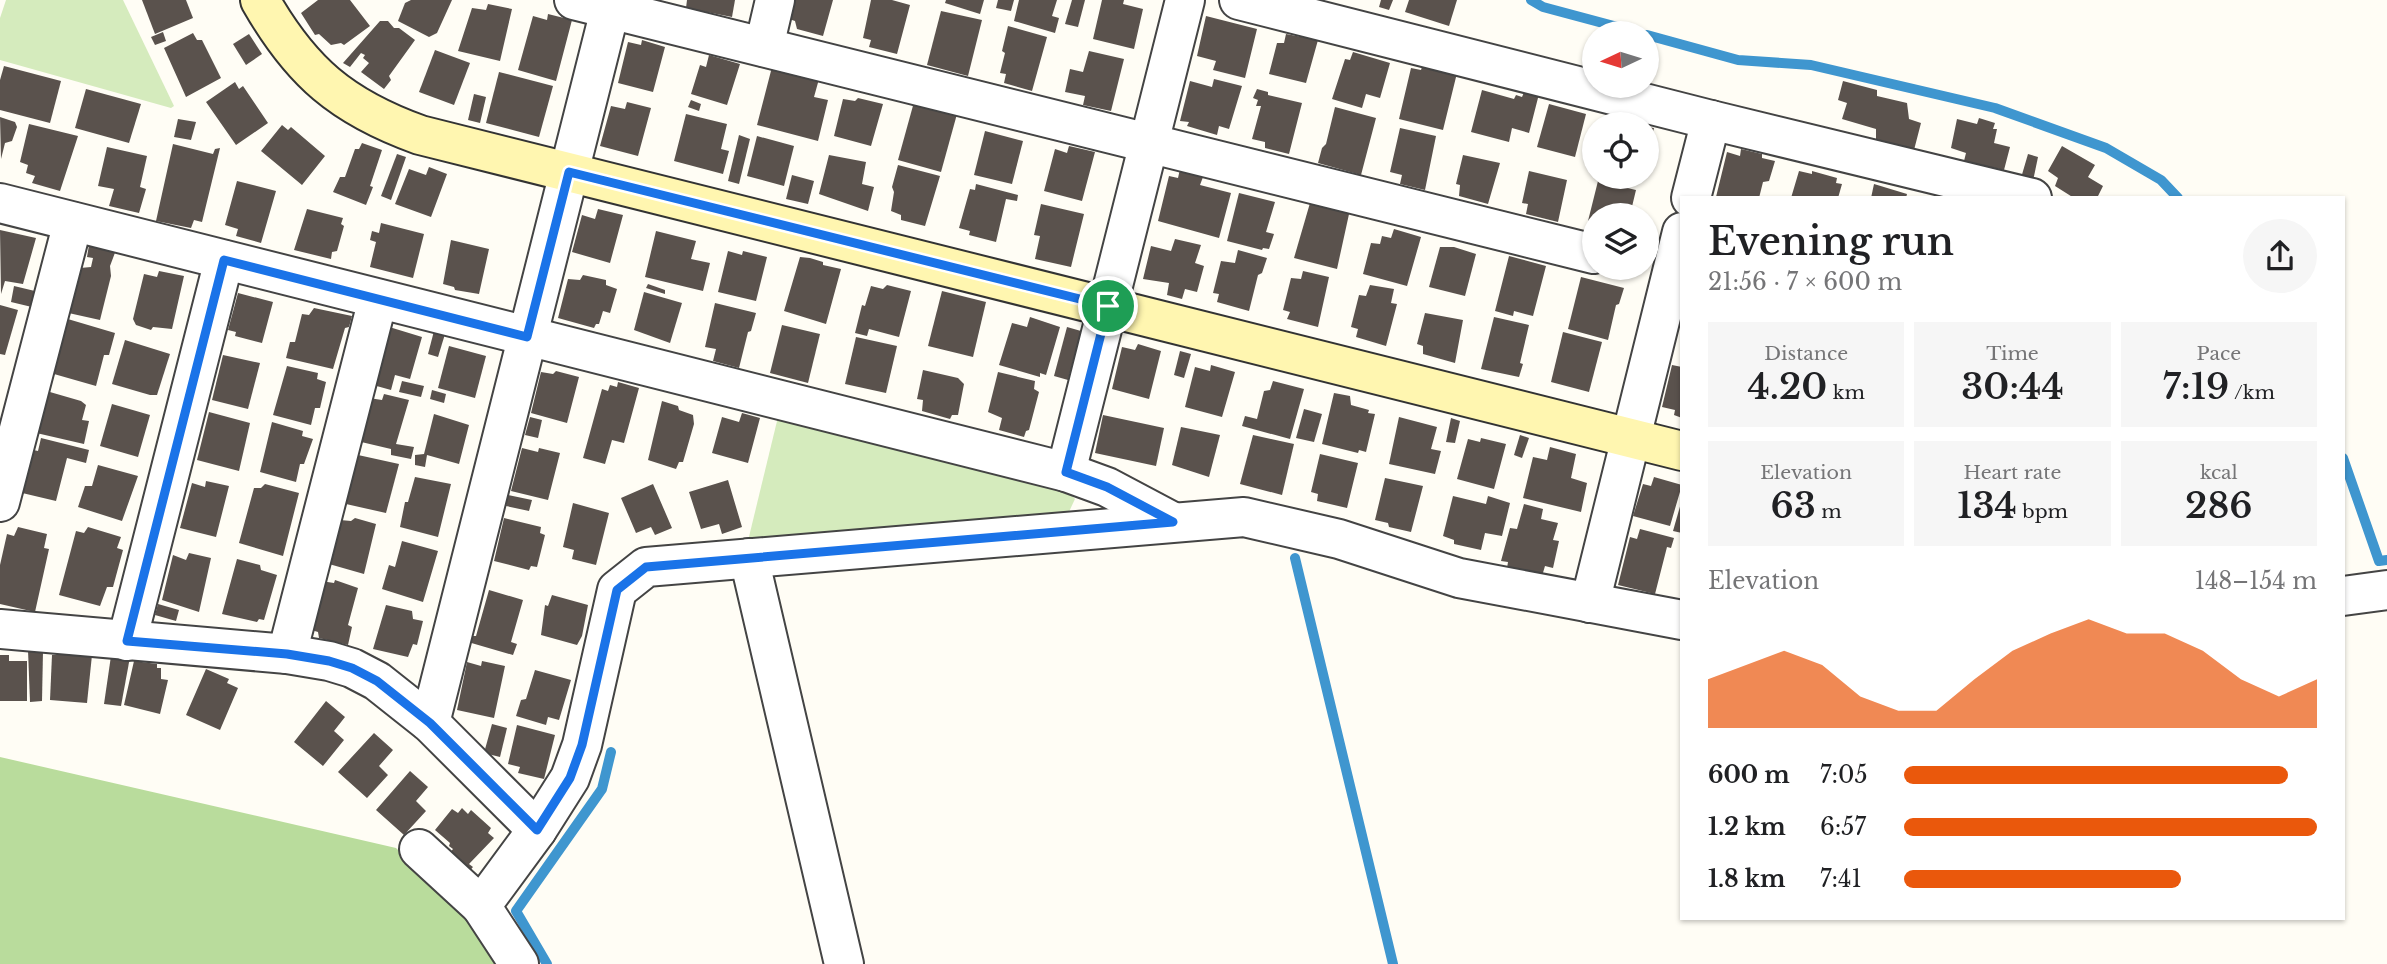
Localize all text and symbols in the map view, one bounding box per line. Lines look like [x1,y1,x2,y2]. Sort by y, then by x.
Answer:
north arrow [1582,21,1659,98]
map controls [1582,21,1659,280]
button: locate [1582,112,1659,189]
button: layers [1582,203,1659,280]
text: Evening run [1708,218,1954,265]
button: share [2243,219,2317,293]
text: 21:56 · 7 × 600 m [1708,268,1902,296]
pin [1078,276,1138,336]
icon: arrive [1089,287,1127,325]
text: Distance [1764,342,1848,365]
text: Time [1986,342,2039,365]
text: Pace [2197,342,2241,365]
text: 4.20 [1747,365,1827,408]
text: 30:44 [1961,365,2064,408]
text: 7:19 [2163,365,2229,408]
text: km [1827,381,1865,404]
text: /km [2229,381,2275,404]
text: Elevation [1760,461,1852,484]
text: Heart rate [1964,461,2061,484]
text: kcal [2200,461,2238,484]
text: 63 [1771,484,1816,527]
text: 134 [1957,484,2017,527]
text: 286 [2185,484,2253,527]
text: m [1816,500,1842,523]
text: bpm [2017,500,2068,523]
text: Elevation [1708,567,1819,595]
text: 148–154 m [2195,567,2317,595]
text: 600 m [1708,761,1790,789]
text: 7:05 [1820,761,1868,789]
text: 1.2 km [1708,813,1786,841]
text: 6:57 [1820,813,1866,841]
text: 1.8 km [1708,865,1785,893]
text: 7:41 [1820,865,1862,893]

